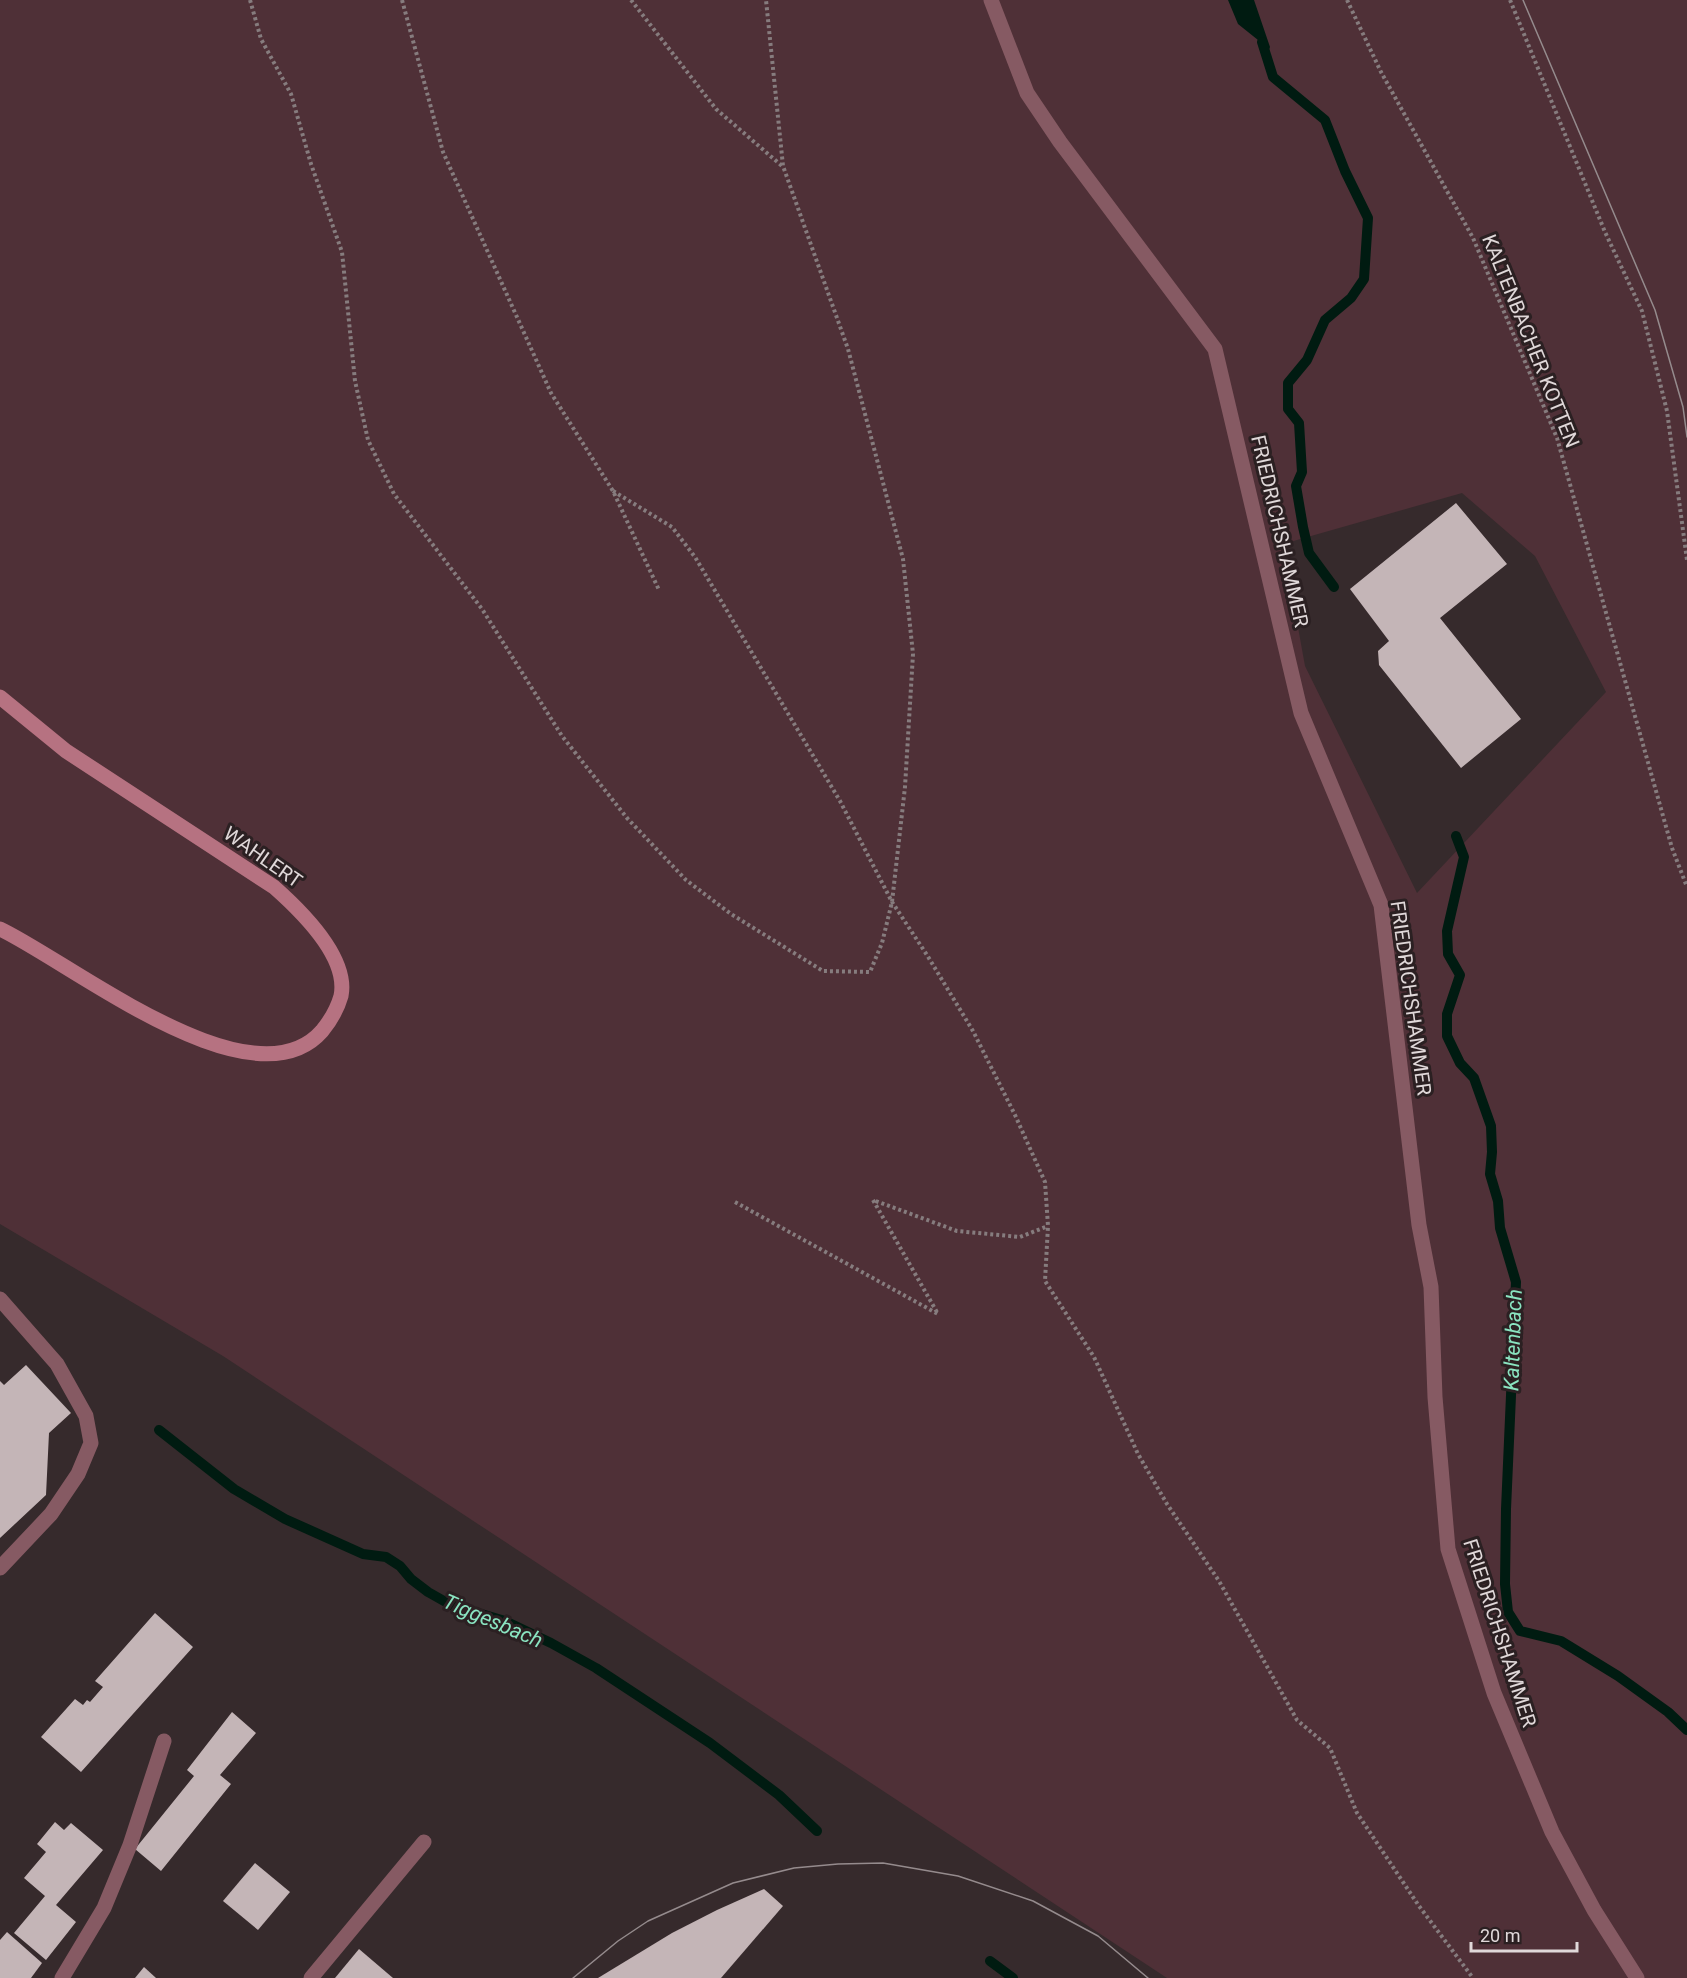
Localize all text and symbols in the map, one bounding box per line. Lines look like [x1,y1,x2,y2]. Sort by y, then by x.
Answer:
street label: KALTENBACHER KOTTEN [1477,231,1585,451]
street label: FRIEDRICHSHAMMER [1246,433,1314,629]
street label: WAHLERT [219,821,307,893]
street label: FRIEDRICHSHAMMER [1385,899,1437,1097]
water label: Kaltenbach [1499,1289,1527,1391]
street label: FRIEDRICHSHAMMER [1458,1536,1542,1730]
water label: Tiggesbach [440,1589,546,1653]
scale bar [1471,1915,1578,1953]
text: 20 m [1480,1925,1520,1946]

